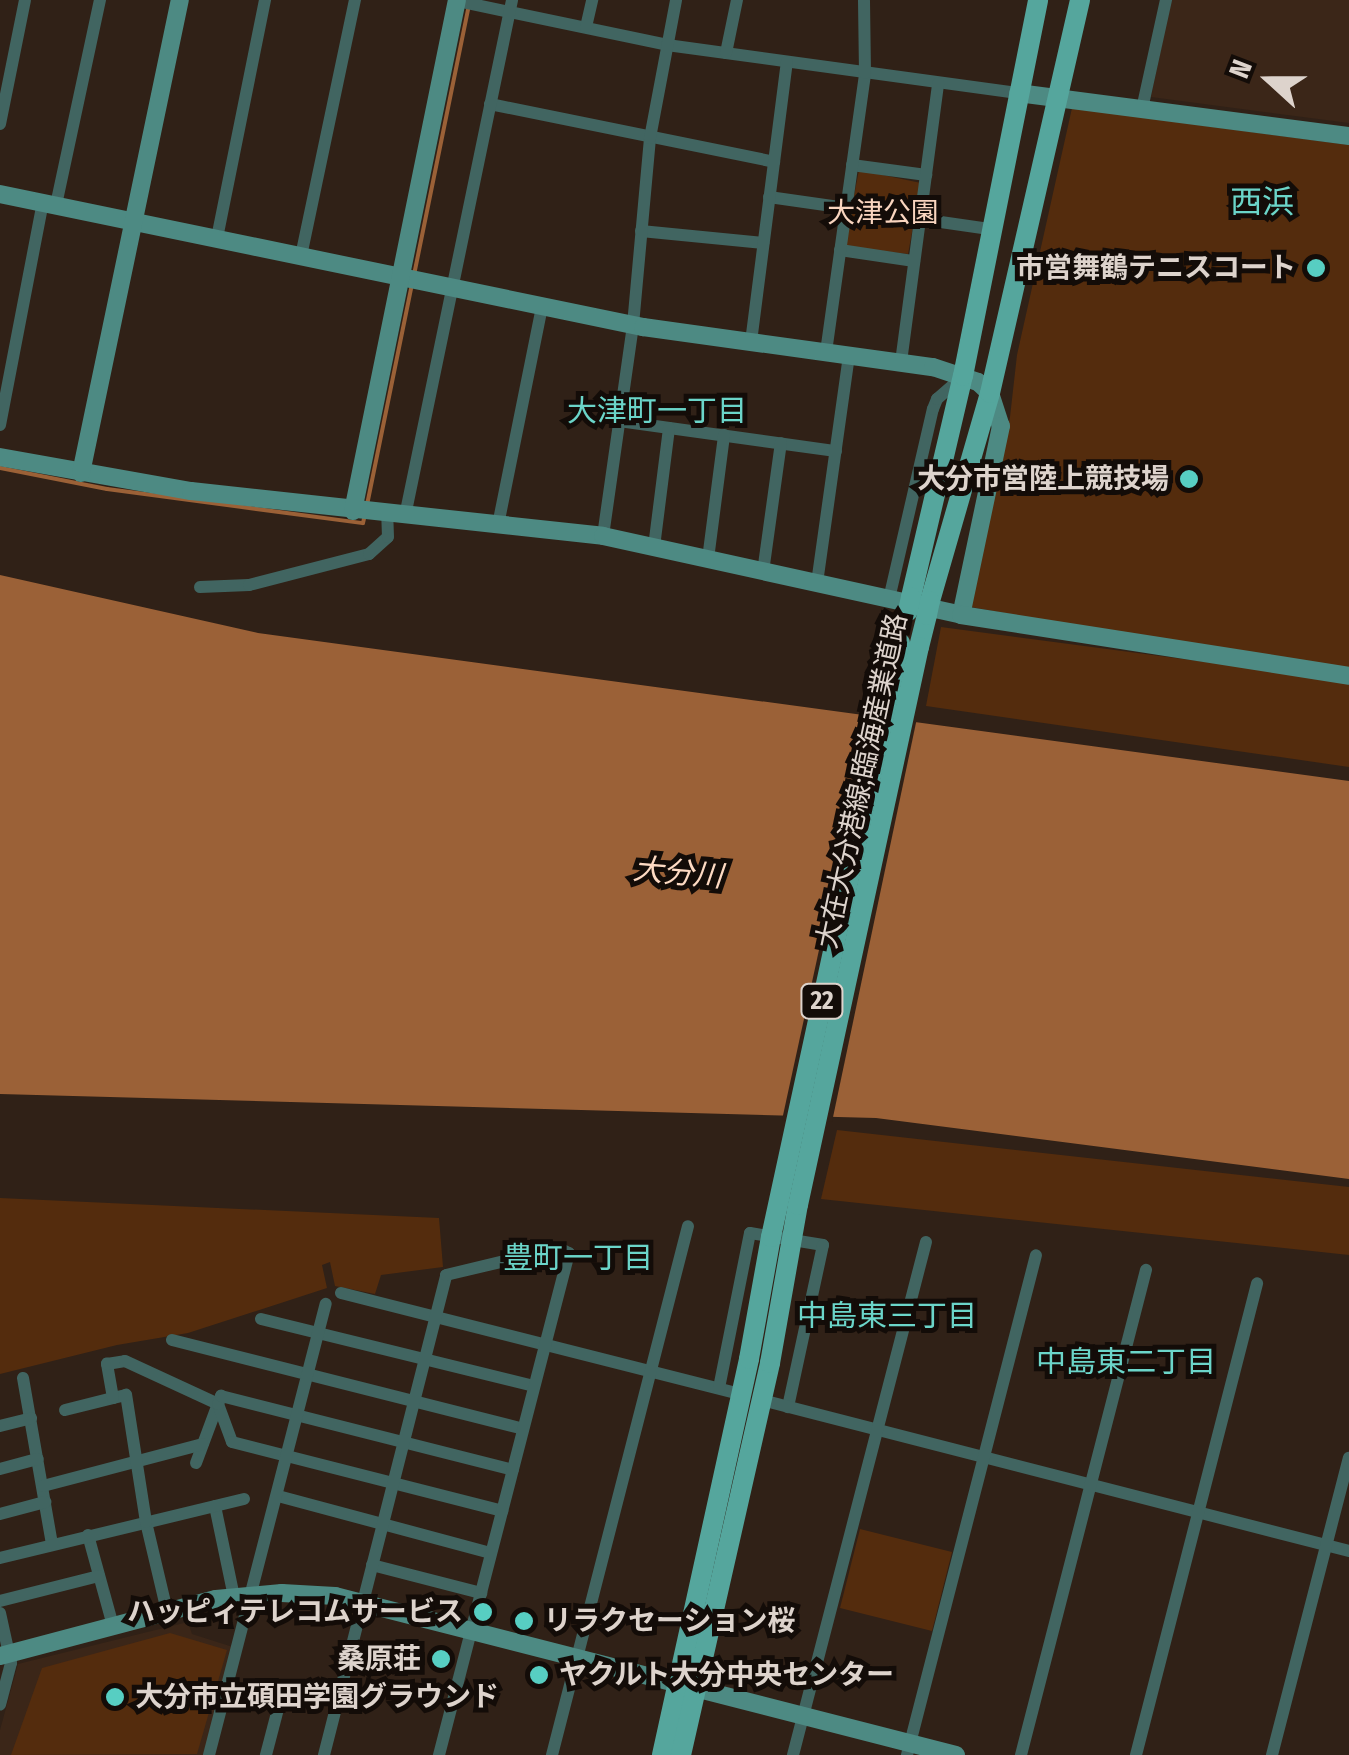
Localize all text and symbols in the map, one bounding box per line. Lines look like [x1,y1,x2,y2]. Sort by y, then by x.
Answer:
north arrow [1219,30,1319,130]
text: N [1222,55,1259,83]
district label: 西浜 [1230,183,1294,221]
park label: 大津公園 [827,196,939,230]
place label: 市営舞鶴テニスコート [1016,251,1296,285]
marker: 市営舞鶴テニスコート [1305,257,1327,279]
district label: 大津町一丁目 [567,393,747,429]
place label: 大分市営陸上競技場 [917,462,1169,496]
marker: 大分市営陸上競技場 [1178,468,1200,490]
street label: 大在大分港線;臨海産業道路 [810,610,914,952]
water label: 大分川 [632,851,724,895]
road number: 22 [800,981,844,1021]
district label: 豊町一丁目 [503,1240,653,1276]
district label: 中島東三丁目 [797,1298,977,1334]
district label: 中島東二丁目 [1036,1344,1216,1380]
place label: ハッピィテレコムサービス [127,1595,463,1629]
marker: ハッピィテレコムサービス [472,1601,494,1623]
place label: リラクセーション桜 [544,1604,796,1638]
marker: リラクセーション桜 [513,1610,535,1632]
place label: 桑原荘 [337,1642,421,1676]
marker: 桑原荘 [430,1648,452,1670]
place label: ヤクルト大分中央センター [559,1658,895,1692]
marker: ヤクルト大分中央センター [528,1664,550,1686]
place label: 大分市立碩田学園グラウンド [135,1680,499,1714]
marker: 大分市立碩田学園グラウンド [104,1686,126,1708]

